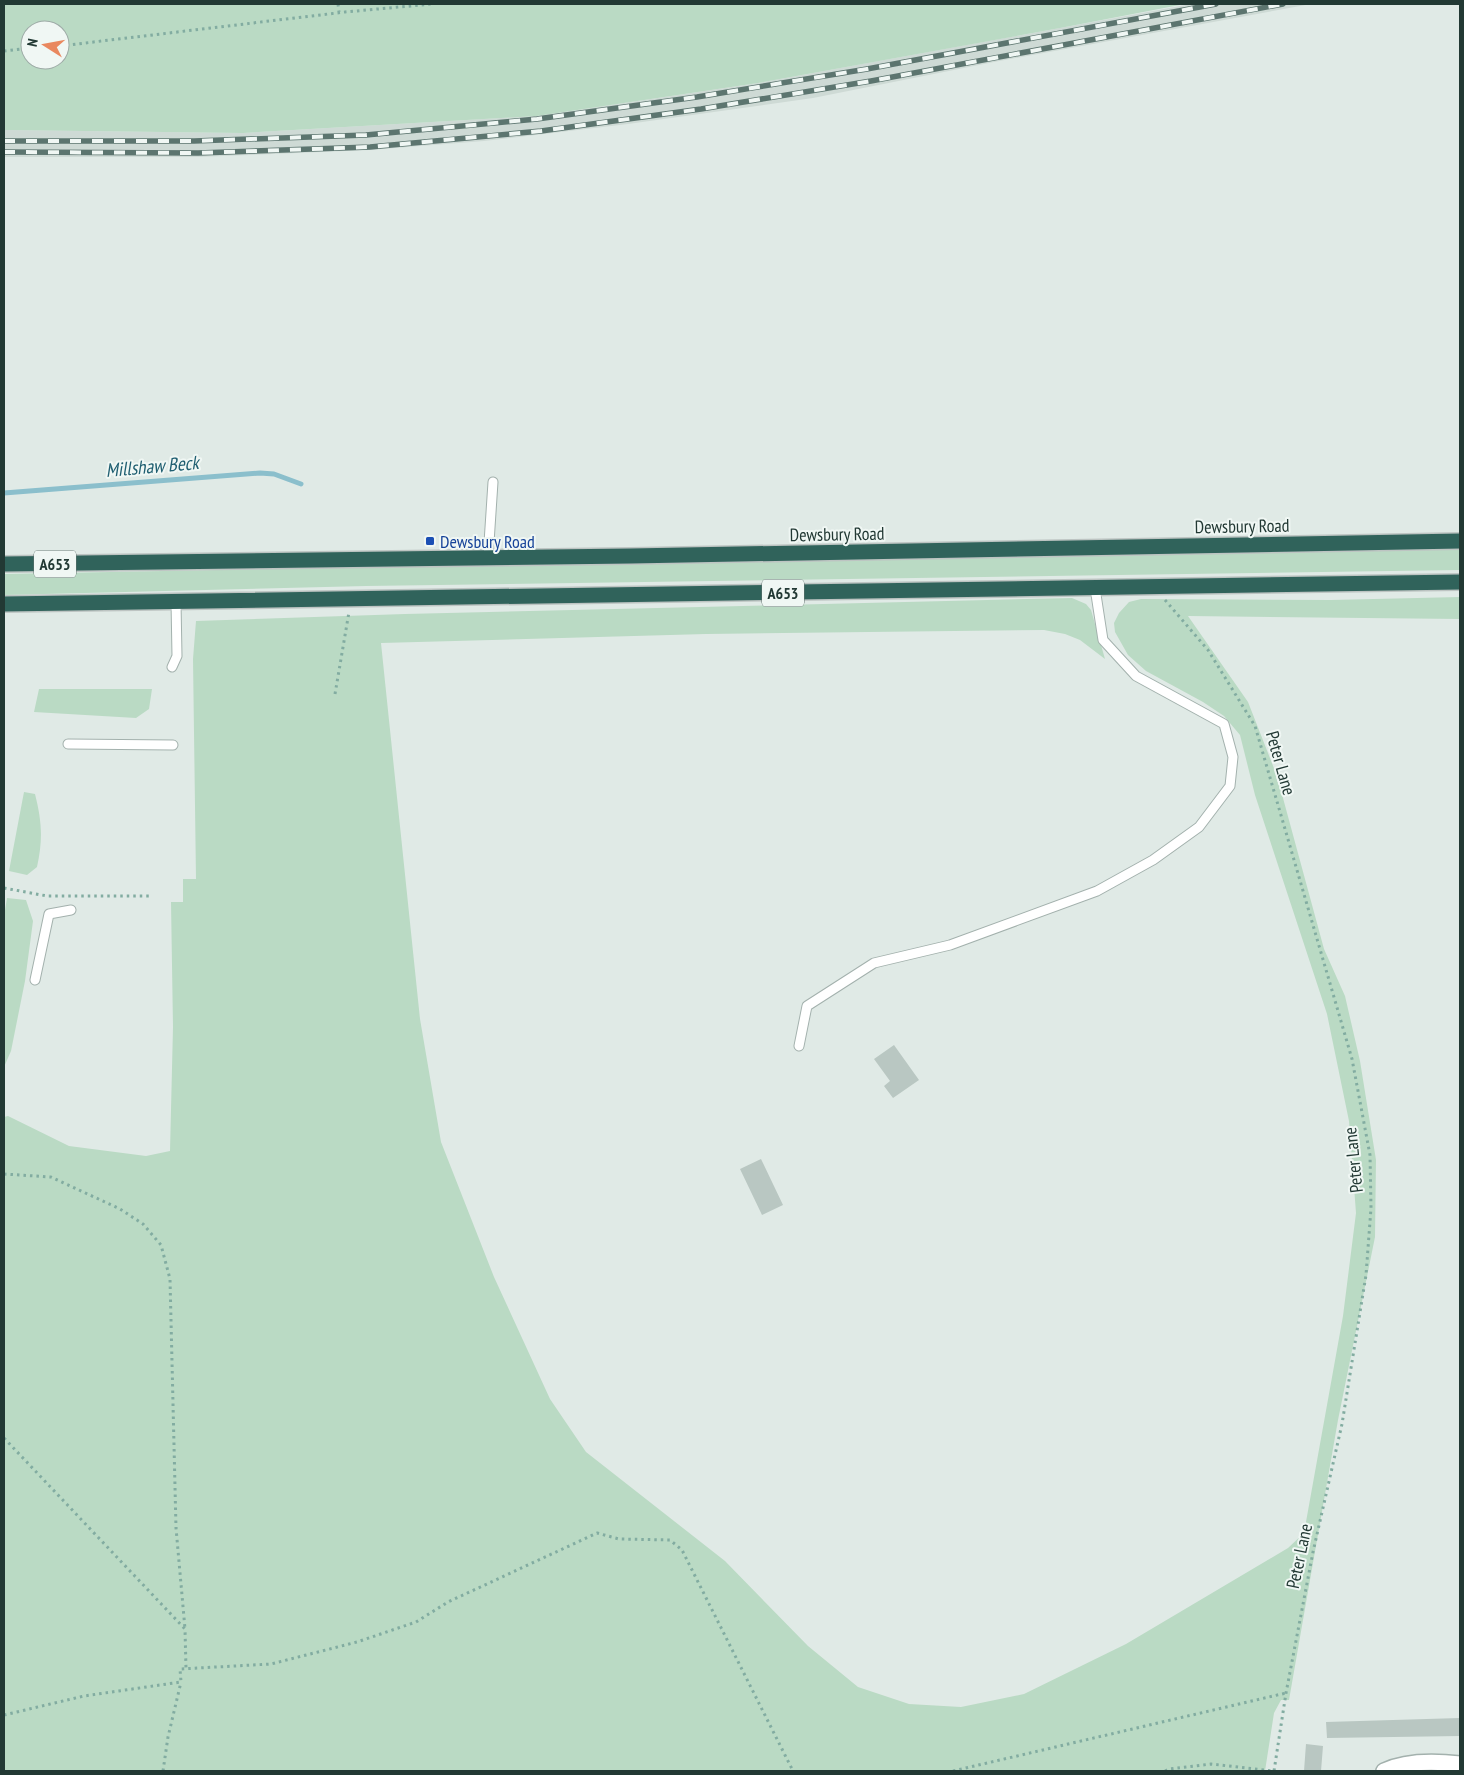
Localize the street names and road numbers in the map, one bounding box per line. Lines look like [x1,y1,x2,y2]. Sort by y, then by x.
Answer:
street label: Dewsbury Road [1194,514,1290,538]
street label: Dewsbury Road [789,522,885,546]
road number: A653 [34,550,76,578]
road number: A653 [762,580,804,606]
street label: Peter Lane [1261,728,1301,798]
street label: Peter Lane [1338,1126,1368,1194]
street label: Peter Lane [1281,1521,1317,1591]

